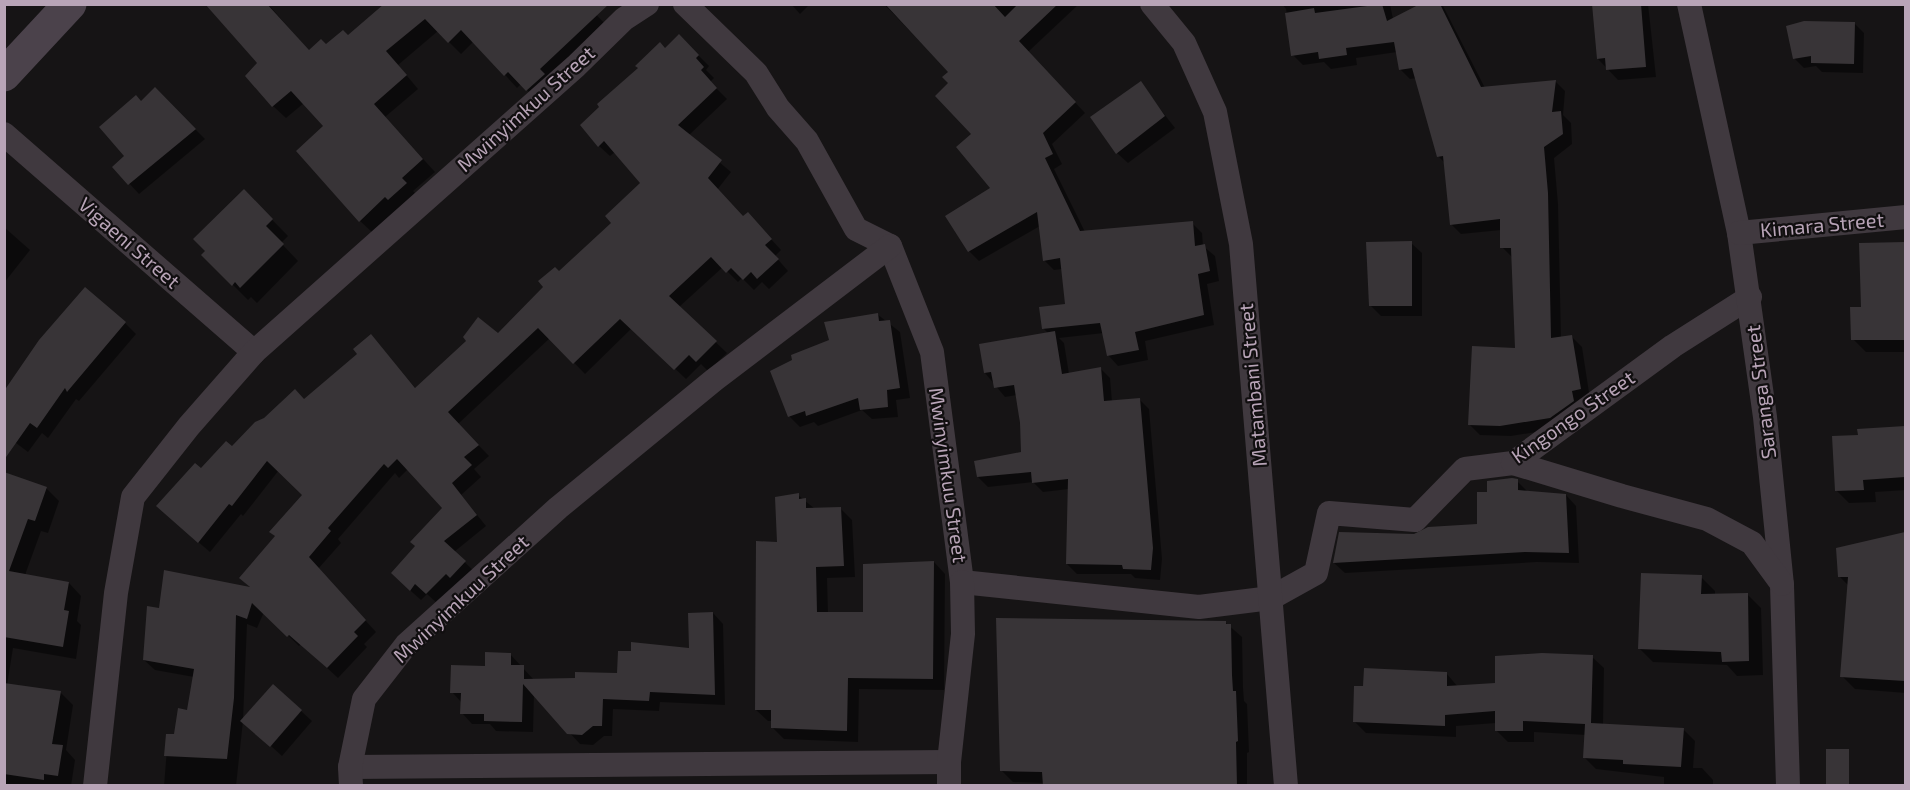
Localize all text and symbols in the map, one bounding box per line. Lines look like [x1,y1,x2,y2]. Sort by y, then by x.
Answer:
street label: Mwinyimkuu Street [452,40,599,176]
street label: Vigaeni Street [74,192,186,293]
street label: Kimara Street [1759,207,1885,241]
street label: Matambani Street [1233,302,1271,468]
street label: Saranga Street [1740,323,1780,461]
street label: Kingongo Street [1506,365,1639,468]
street label: Mwinyimkuu Street [925,386,973,564]
street label: Mwinyimkuu Street [388,529,533,667]

